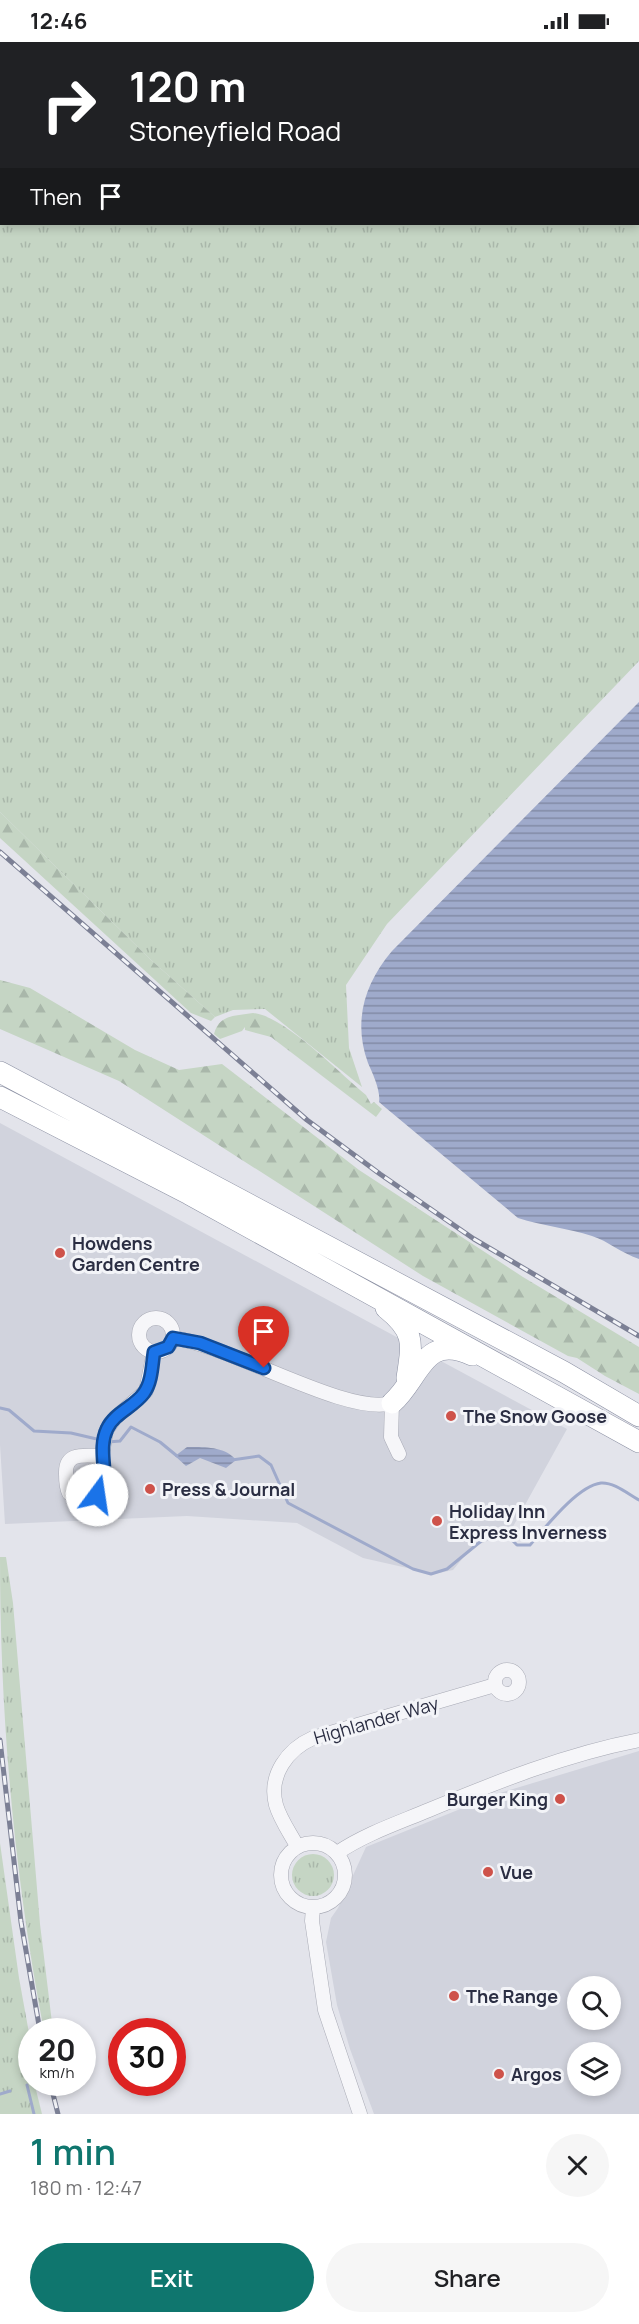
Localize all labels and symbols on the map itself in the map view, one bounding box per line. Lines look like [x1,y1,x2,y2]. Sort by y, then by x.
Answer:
place label: Howdens Garden Centre [72,1231,200,1276]
marker: Howdens Garden Centre [53,1246,67,1260]
pin [238,1306,289,1368]
place label: The Snow Goose [463,1404,607,1428]
marker: The Snow Goose [444,1409,458,1423]
position arrow [65,1463,129,1527]
place label: Press & Journal [162,1477,295,1501]
marker: Press & Journal [143,1482,157,1496]
place label: Holiday Inn Express Inverness [449,1499,607,1544]
marker: Holiday Inn Express Inverness [430,1514,444,1528]
street label: Highlander Way [311,1691,442,1749]
place label: Burger King [447,1787,548,1811]
marker: Burger King [553,1792,567,1806]
place label: Vue [500,1860,533,1884]
marker: Vue [481,1865,495,1879]
place label: The Range [466,1984,558,2008]
marker: The Range [447,1989,461,2003]
speed limit sign: 30 [108,2018,186,2096]
place label: Argos [511,2062,562,2086]
marker: Argos [492,2067,506,2081]

